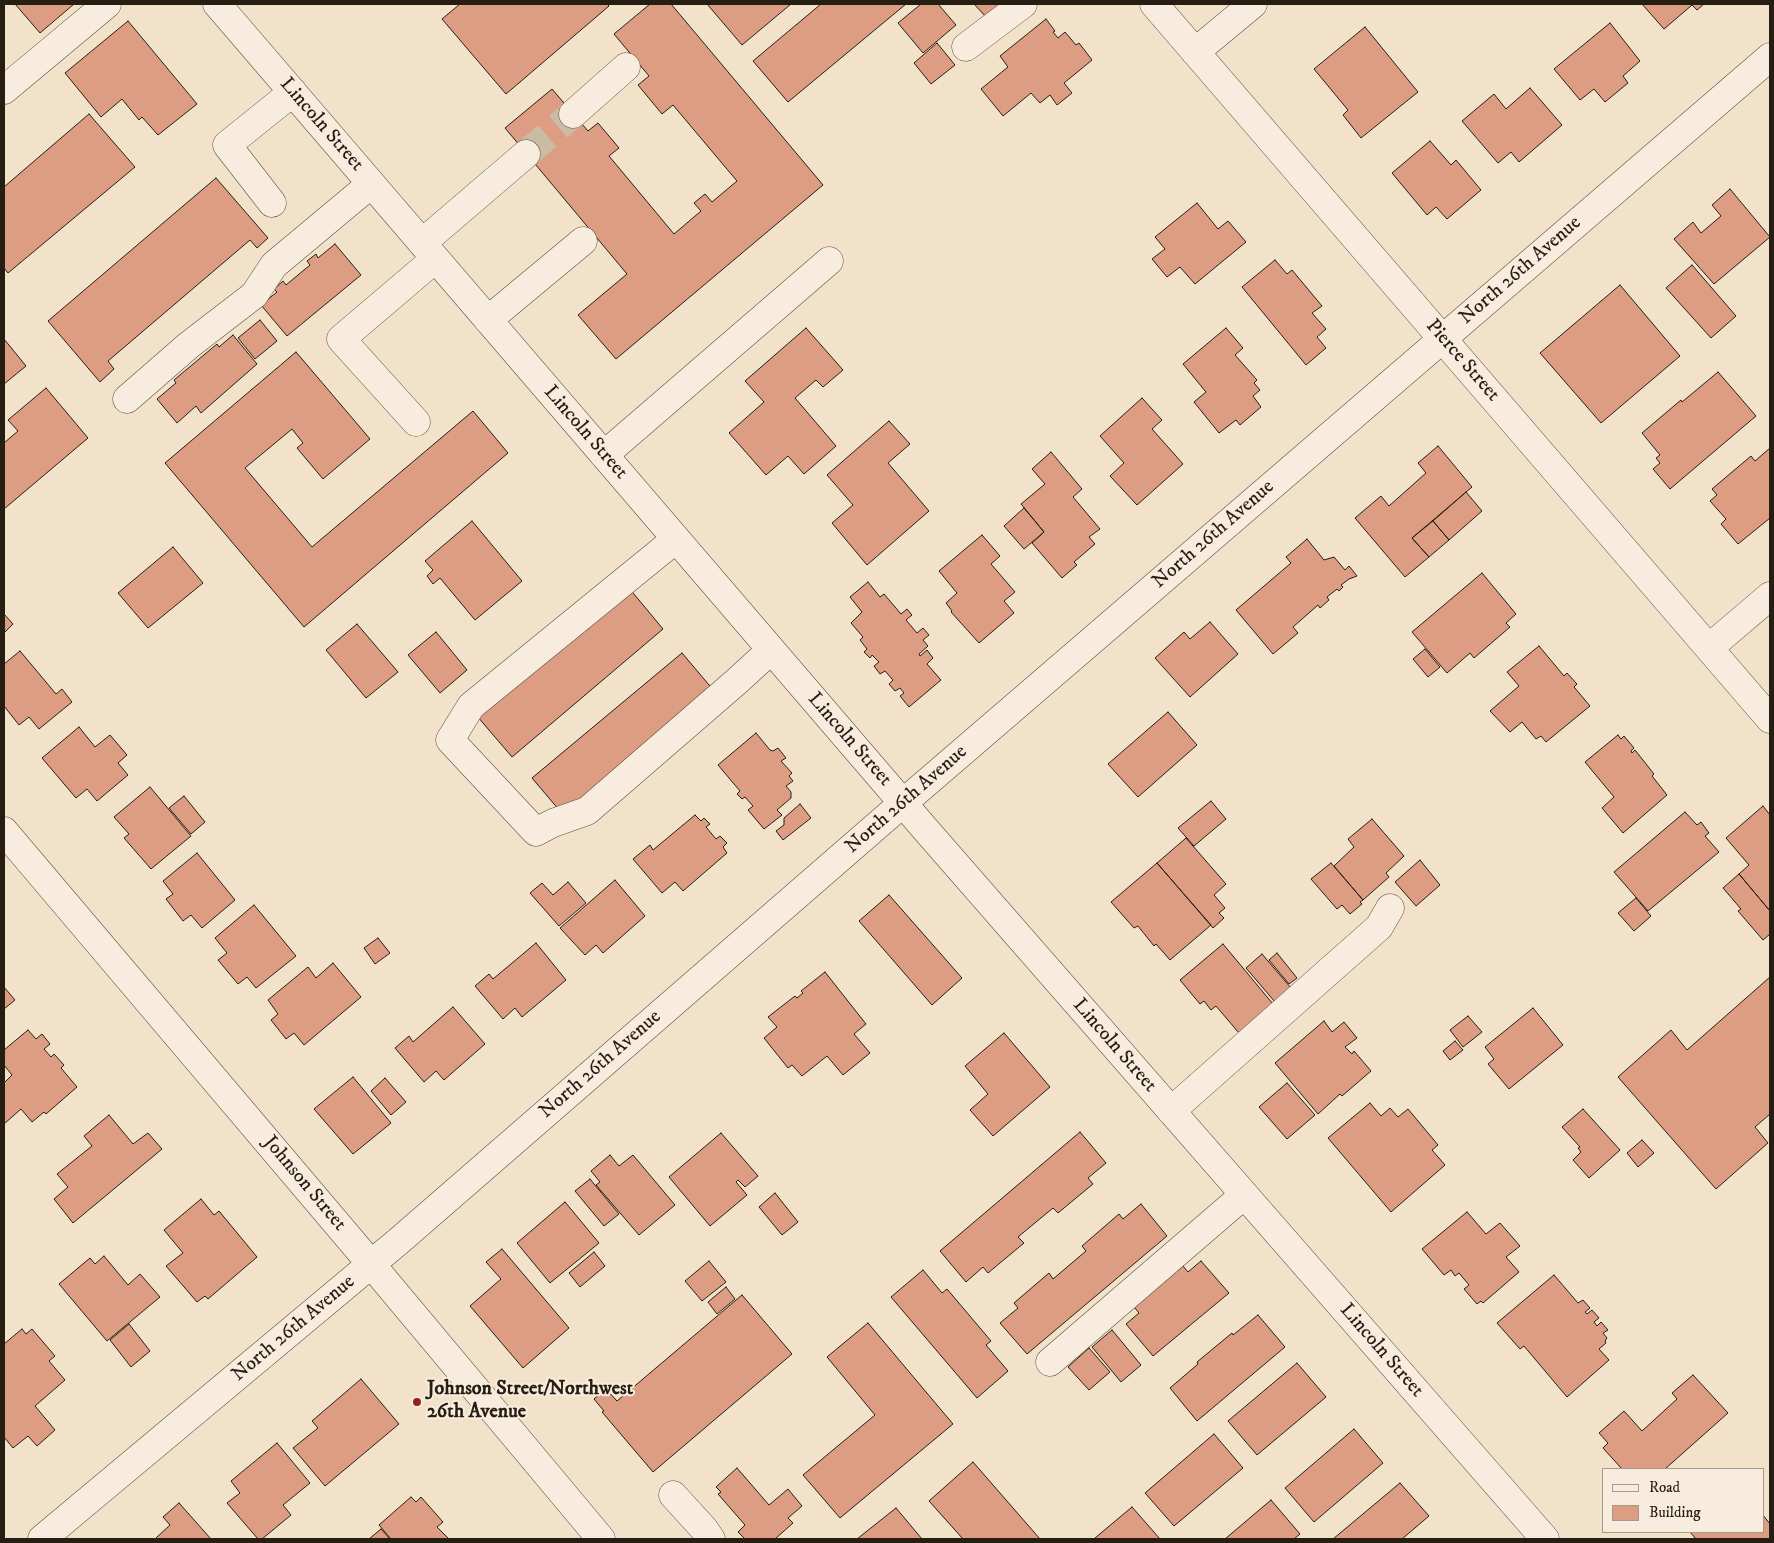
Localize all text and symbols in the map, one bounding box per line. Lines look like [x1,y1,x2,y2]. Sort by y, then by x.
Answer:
street label: Lincoln Street [274,73,368,177]
street label: North 26th Avenue [1455,212,1587,330]
street label: Pierce Street [1420,315,1504,407]
street label: Lincoln Street [538,381,632,485]
street label: North 26th Avenue [1148,476,1280,594]
street label: Lincoln Street [802,688,896,792]
street label: North 26th Avenue [841,741,973,859]
street label: Lincoln Street [1067,994,1161,1098]
street label: North 26th Avenue [535,1006,667,1124]
street label: Johnson Street [257,1132,351,1236]
street label: North 26th Avenue [228,1271,360,1387]
street label: Lincoln Street [1334,1299,1428,1403]
place label: Johnson Street/Northwest 26th Avenue [427,1378,633,1425]
marker: Johnson Street/Northwest 26th Avenue [411,1396,423,1408]
legend [1602,1468,1764,1533]
text: Road [1649,1478,1680,1497]
text: Building [1649,1503,1701,1522]

